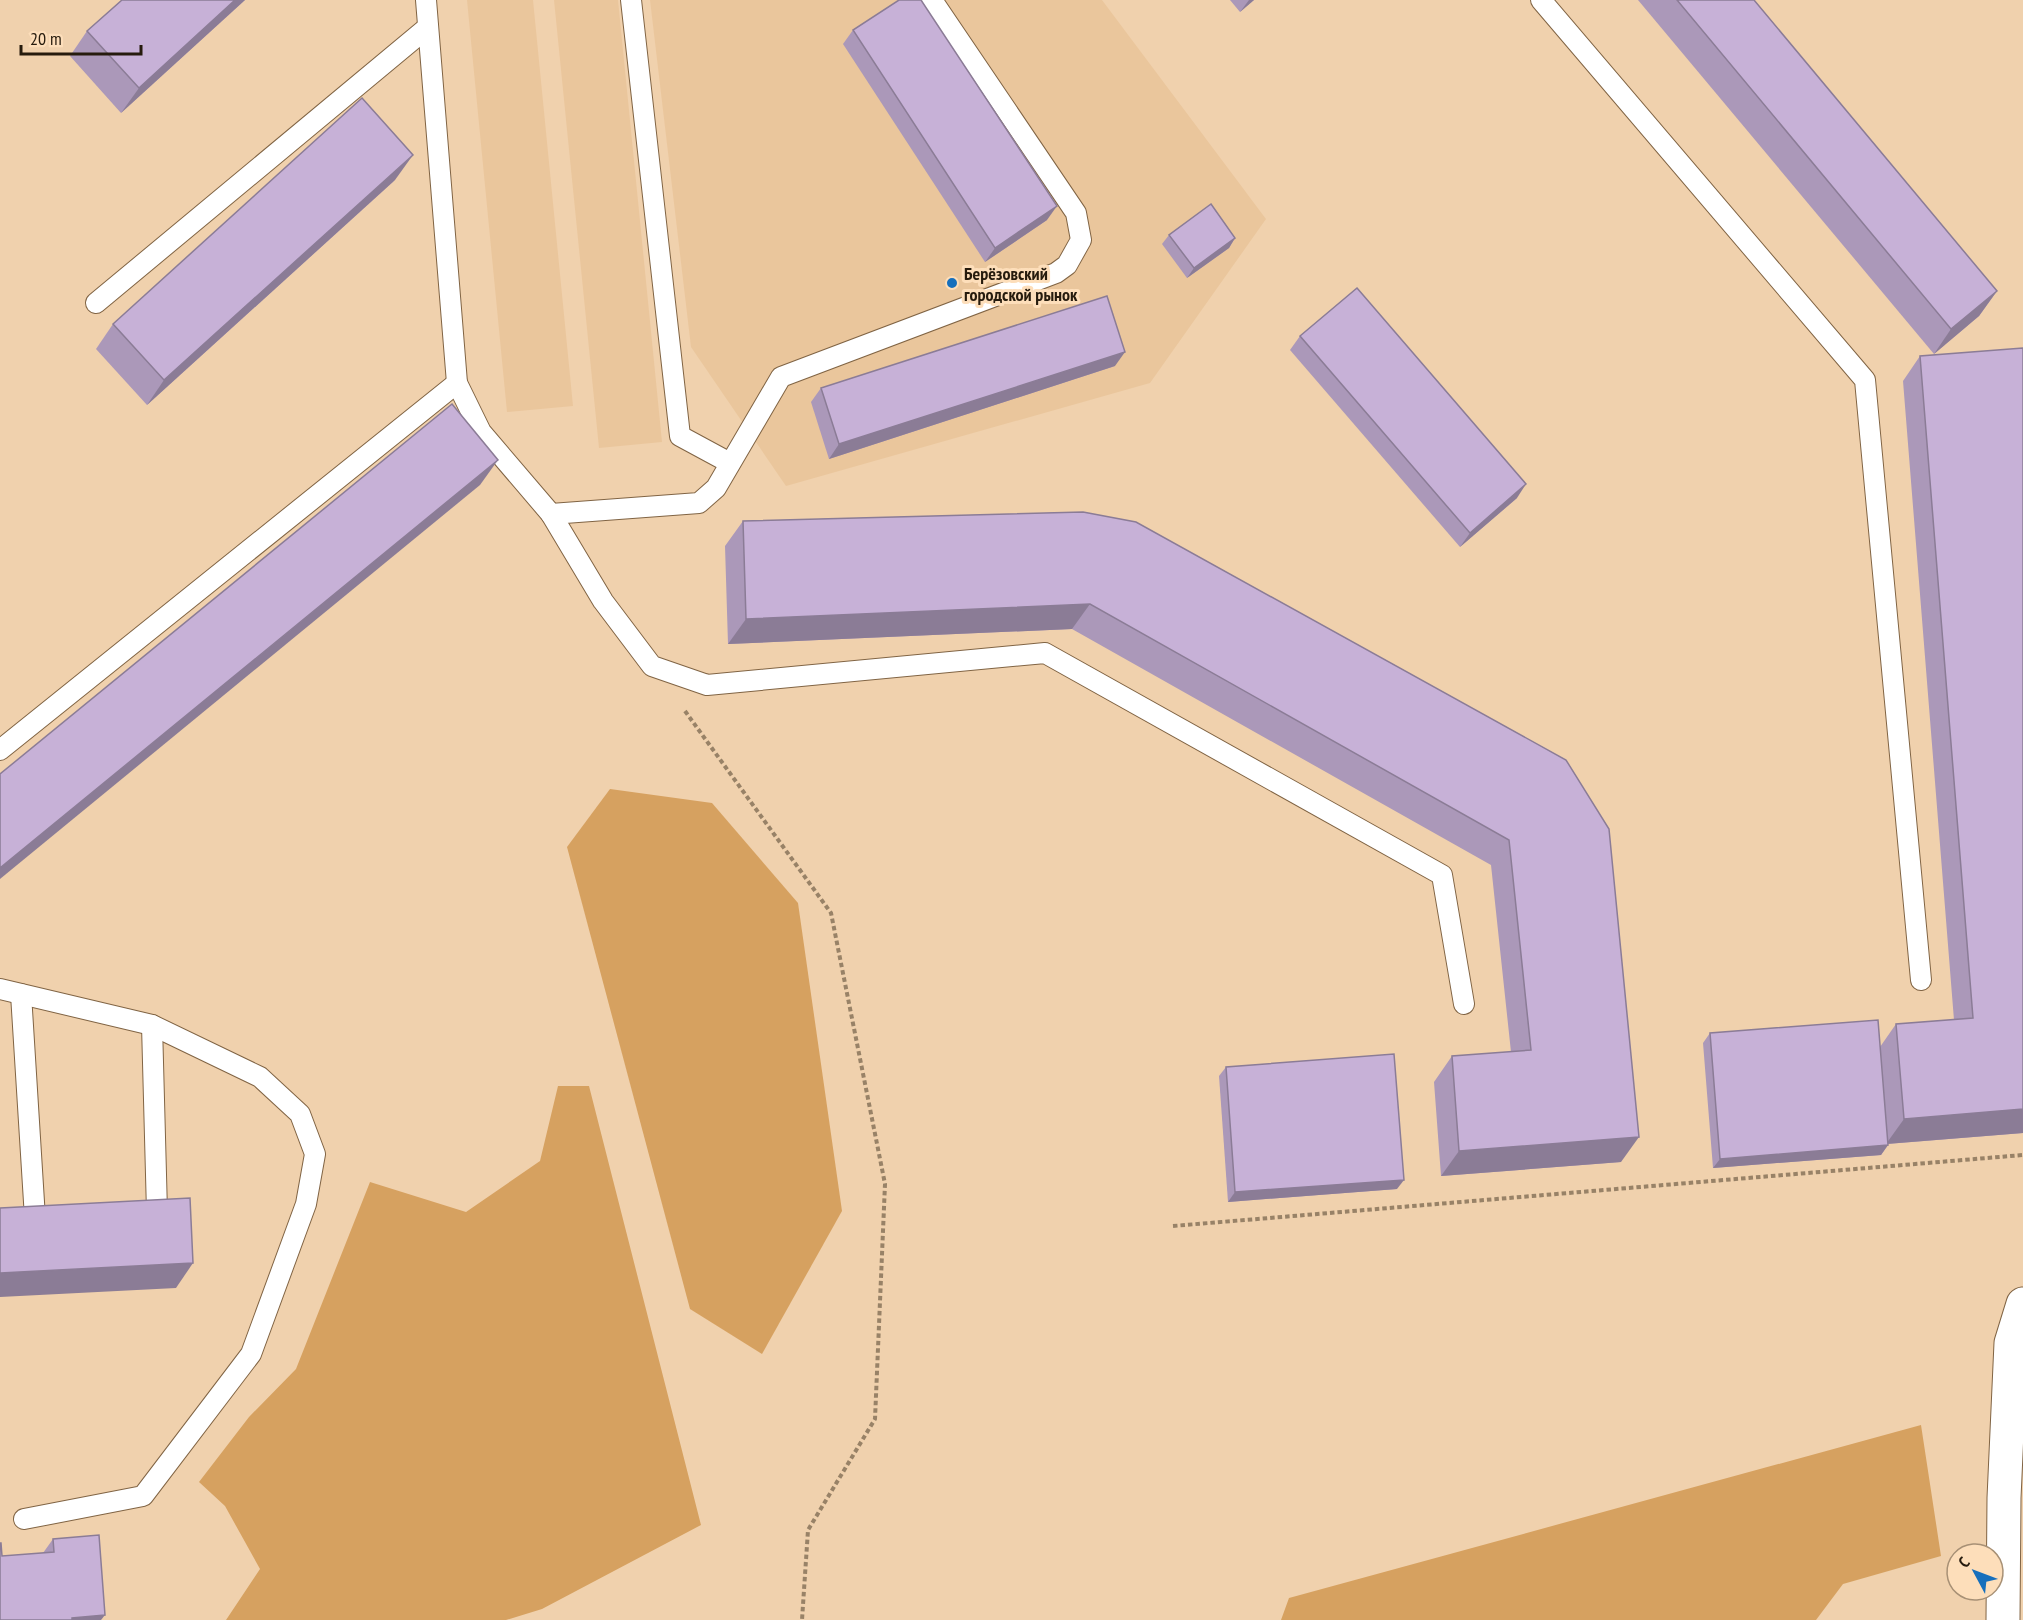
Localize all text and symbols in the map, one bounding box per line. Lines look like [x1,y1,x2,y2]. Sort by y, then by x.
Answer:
scale bar [21,18,141,56]
text: 20 m [30,27,62,50]
place label: Берёзовский городской рынок [964,262,1078,306]
marker: Берёзовский городской рынок [945,276,959,290]
north arrow [1945,1542,2005,1602]
text: С [1954,1552,1974,1571]

